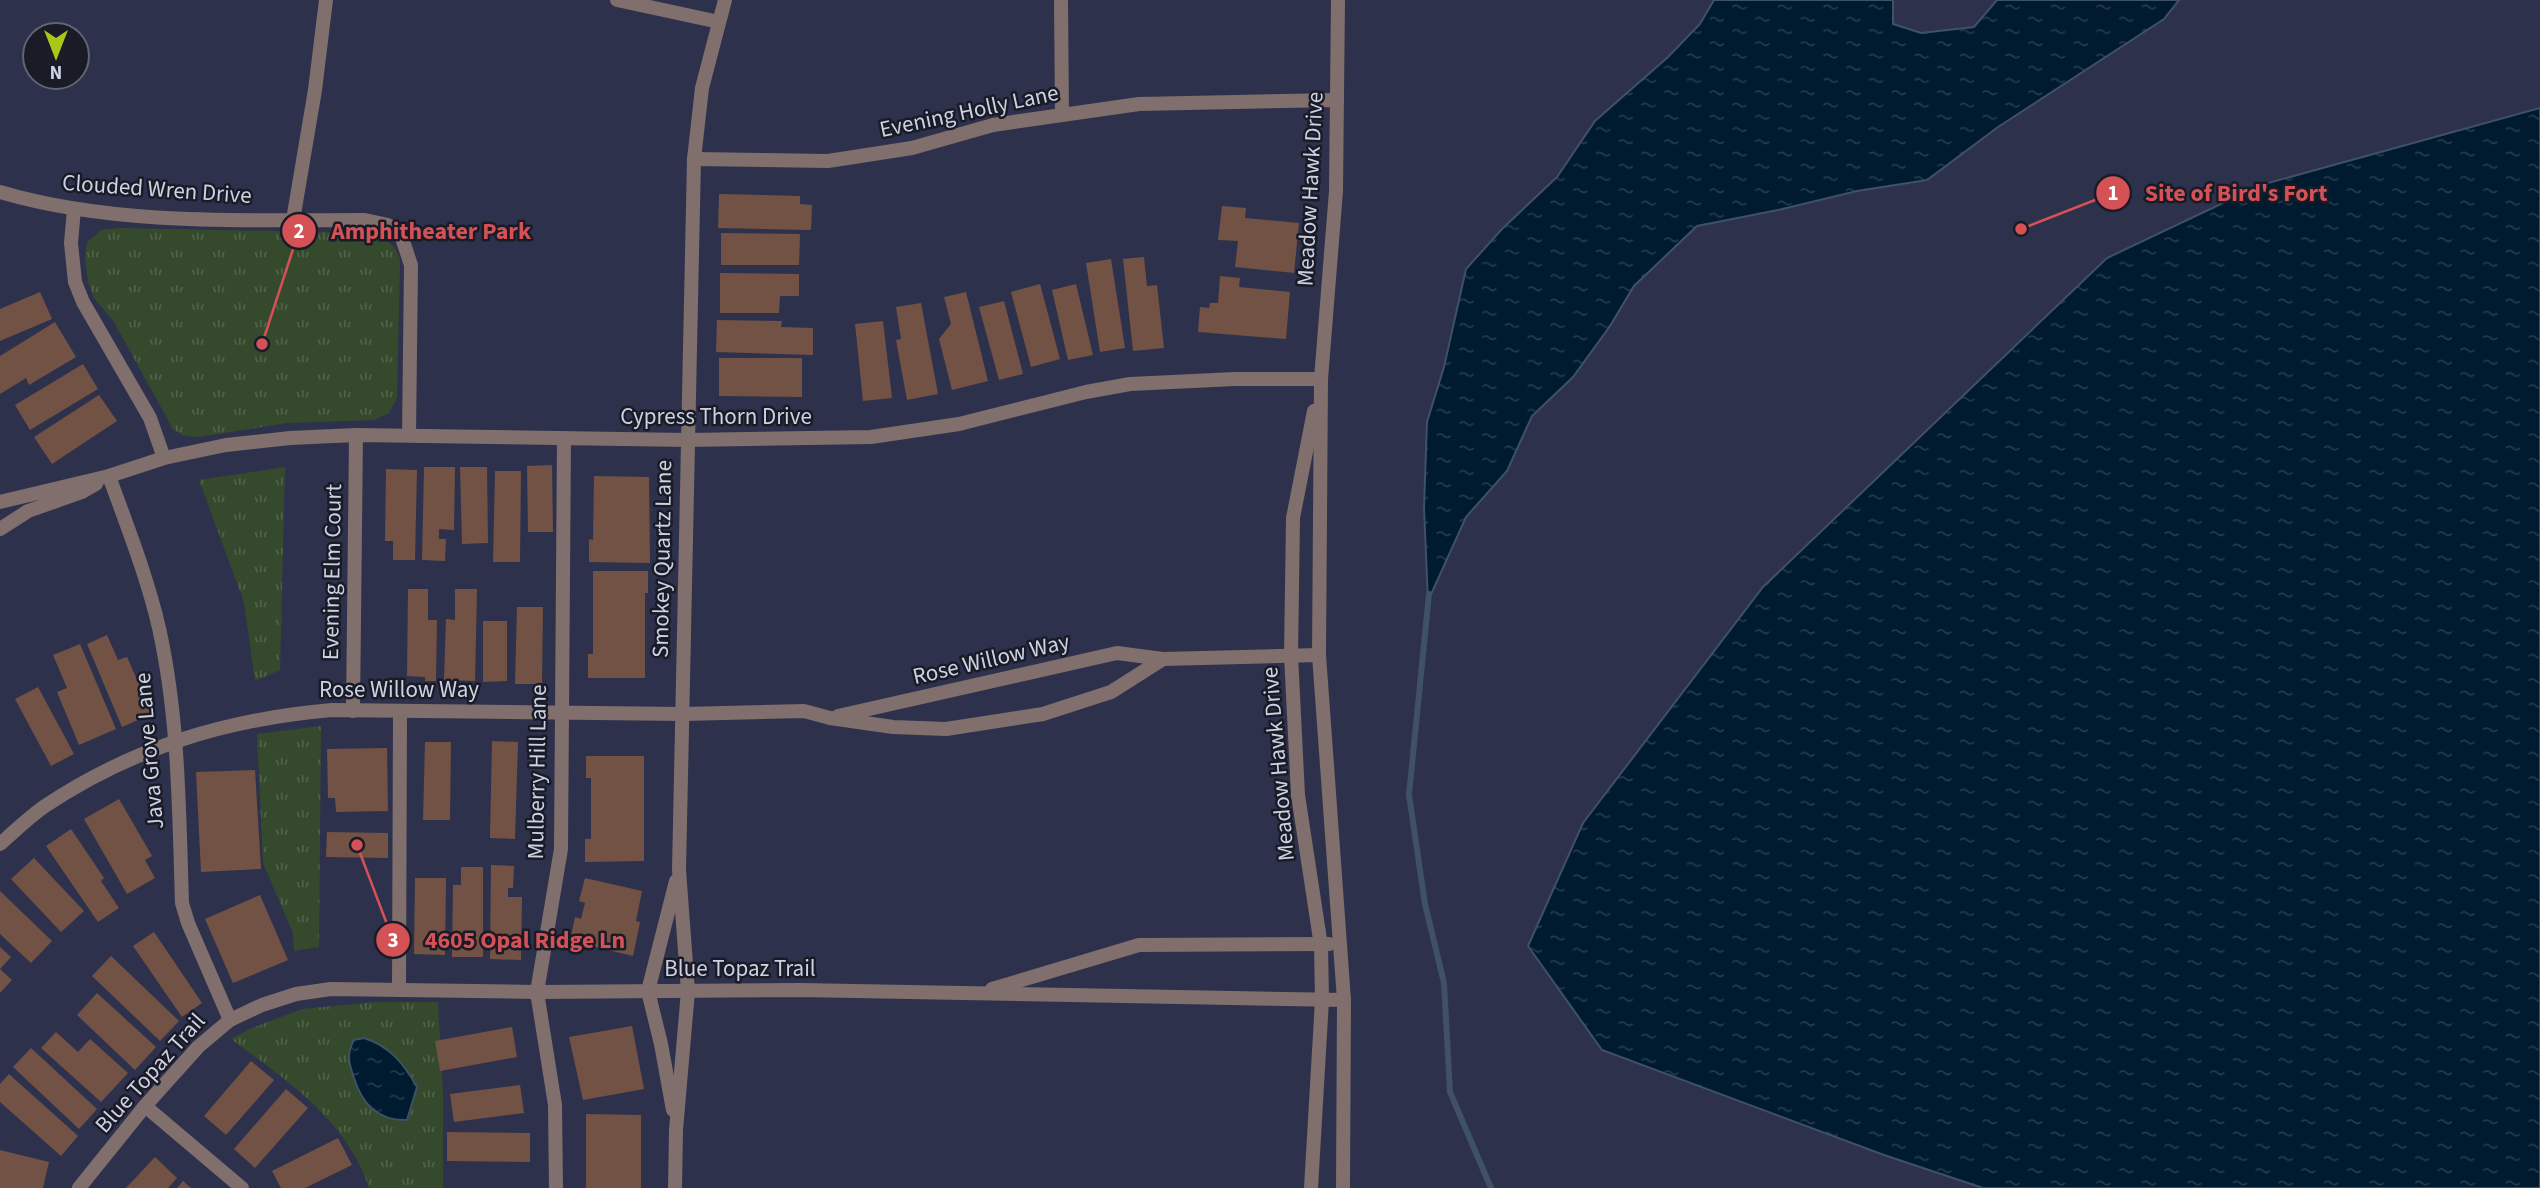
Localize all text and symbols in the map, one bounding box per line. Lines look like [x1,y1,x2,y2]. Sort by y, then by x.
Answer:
north arrow [21,21,91,91]
text: N [50,58,62,85]
street label: Evening Holly Lane [876,76,1062,146]
street label: Meadow Hawk Drive [1288,91,1332,287]
street label: Clouded Wren Drive [61,166,253,212]
callout: Site of Bird's Fort [2096,170,2342,215]
text: Site of Bird's Fort [2145,176,2327,211]
text: 1 [2107,178,2119,208]
callout: Amphitheater Park [282,208,545,253]
text: Amphitheater Park [330,214,532,249]
text: 2 [293,216,305,246]
street label: Cypress Thorn Drive [620,400,812,433]
street label: Smokey Quartz Lane [644,460,680,658]
street label: Evening Elm Court [314,483,350,661]
street label: Rose Willow Way [909,625,1073,693]
street label: Meadow Hawk Drive [1253,666,1303,862]
street label: Java Grove Lane [126,671,172,831]
street label: Rose Willow Way [319,673,479,706]
street label: Mulberry Hill Lane [519,684,555,860]
callout: 4605 Opal Ridge Ln [376,917,639,962]
text: 4605 Opal Ridge Ln [425,923,625,958]
text: 3 [387,925,399,955]
street label: Blue Topaz Trail [664,952,816,985]
street label: Blue Topaz Trail [87,1006,213,1140]

